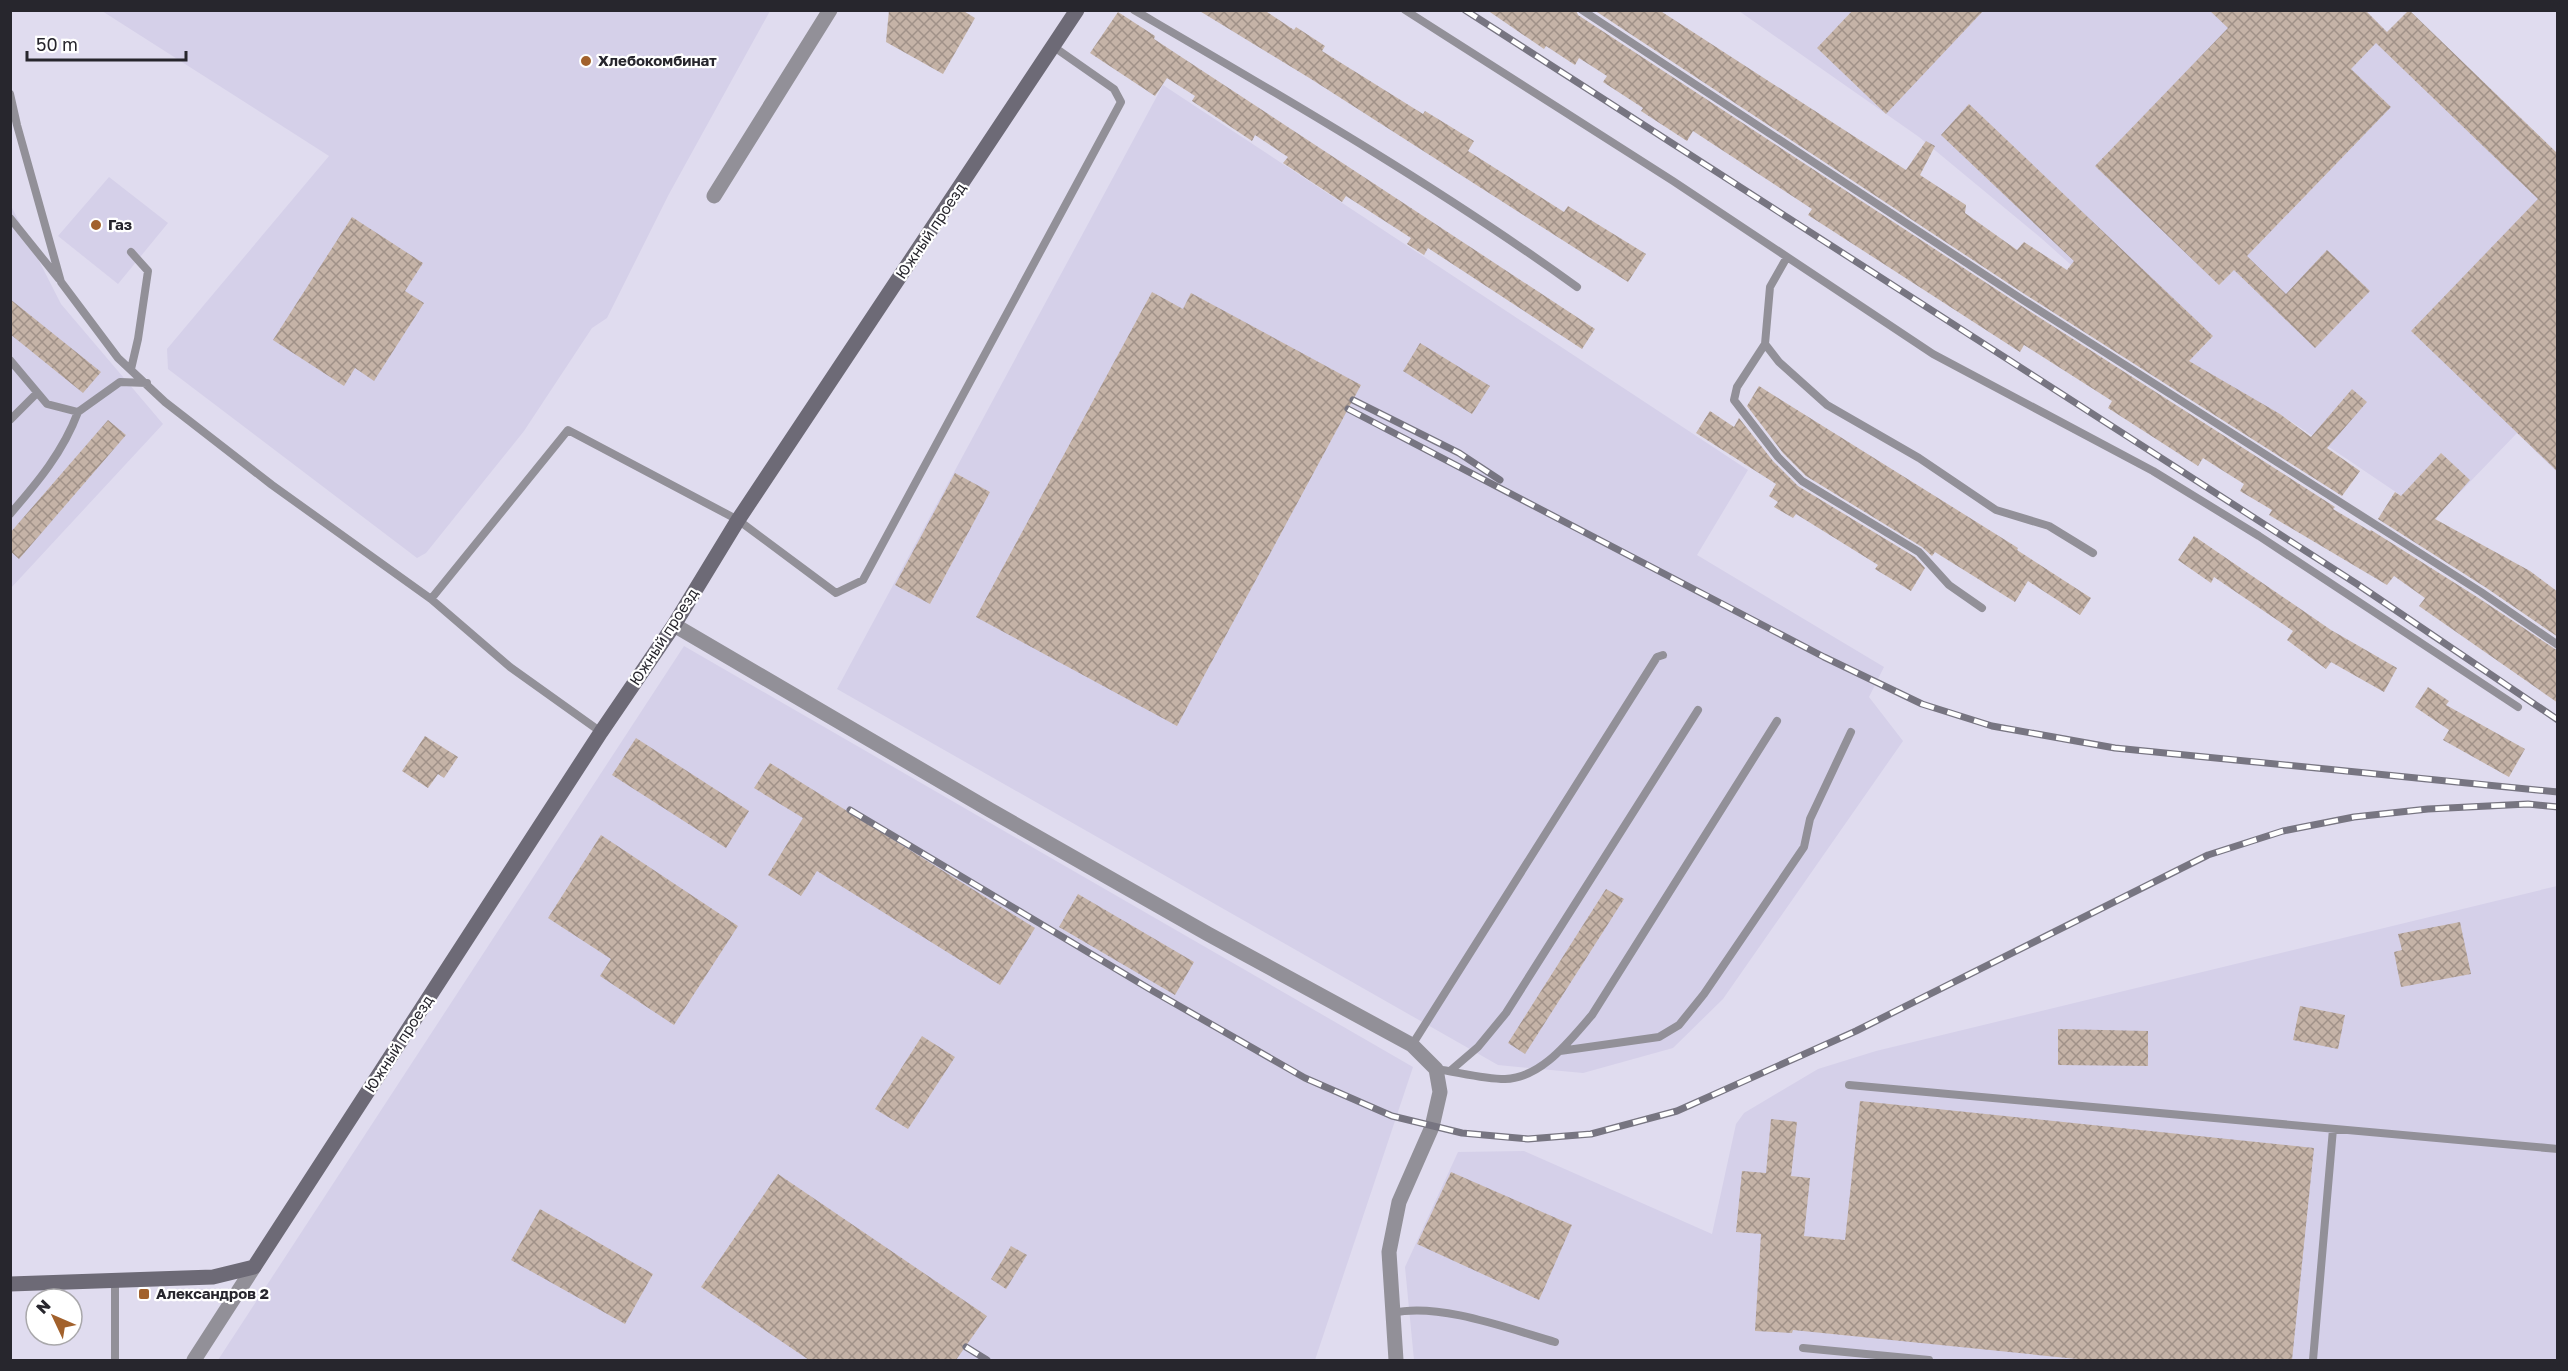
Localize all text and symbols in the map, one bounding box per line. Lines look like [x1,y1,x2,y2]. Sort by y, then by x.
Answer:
scale bar [27,24,186,62]
text: 50 m [36,33,78,55]
place label: Хлебокомбинат [598,51,717,69]
marker: Хлебокомбинат [579,54,593,68]
street label: Южный проезд [891,179,969,282]
place label: Газ [108,215,132,233]
marker: Газ [89,218,103,232]
street label: Южный проезд [625,585,701,688]
street label: Южный проезд [360,992,436,1095]
place label: Александров 2 [156,1284,269,1302]
north arrow [24,1287,84,1347]
marker: Александров 2 [137,1287,151,1301]
text: N [32,1295,55,1318]

